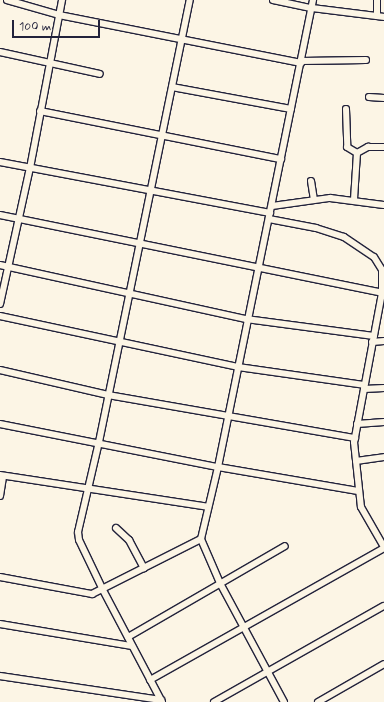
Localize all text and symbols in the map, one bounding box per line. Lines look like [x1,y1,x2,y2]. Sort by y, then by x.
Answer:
scale bar [14,12,102,38]
text: 100 m [19,19,51,35]

